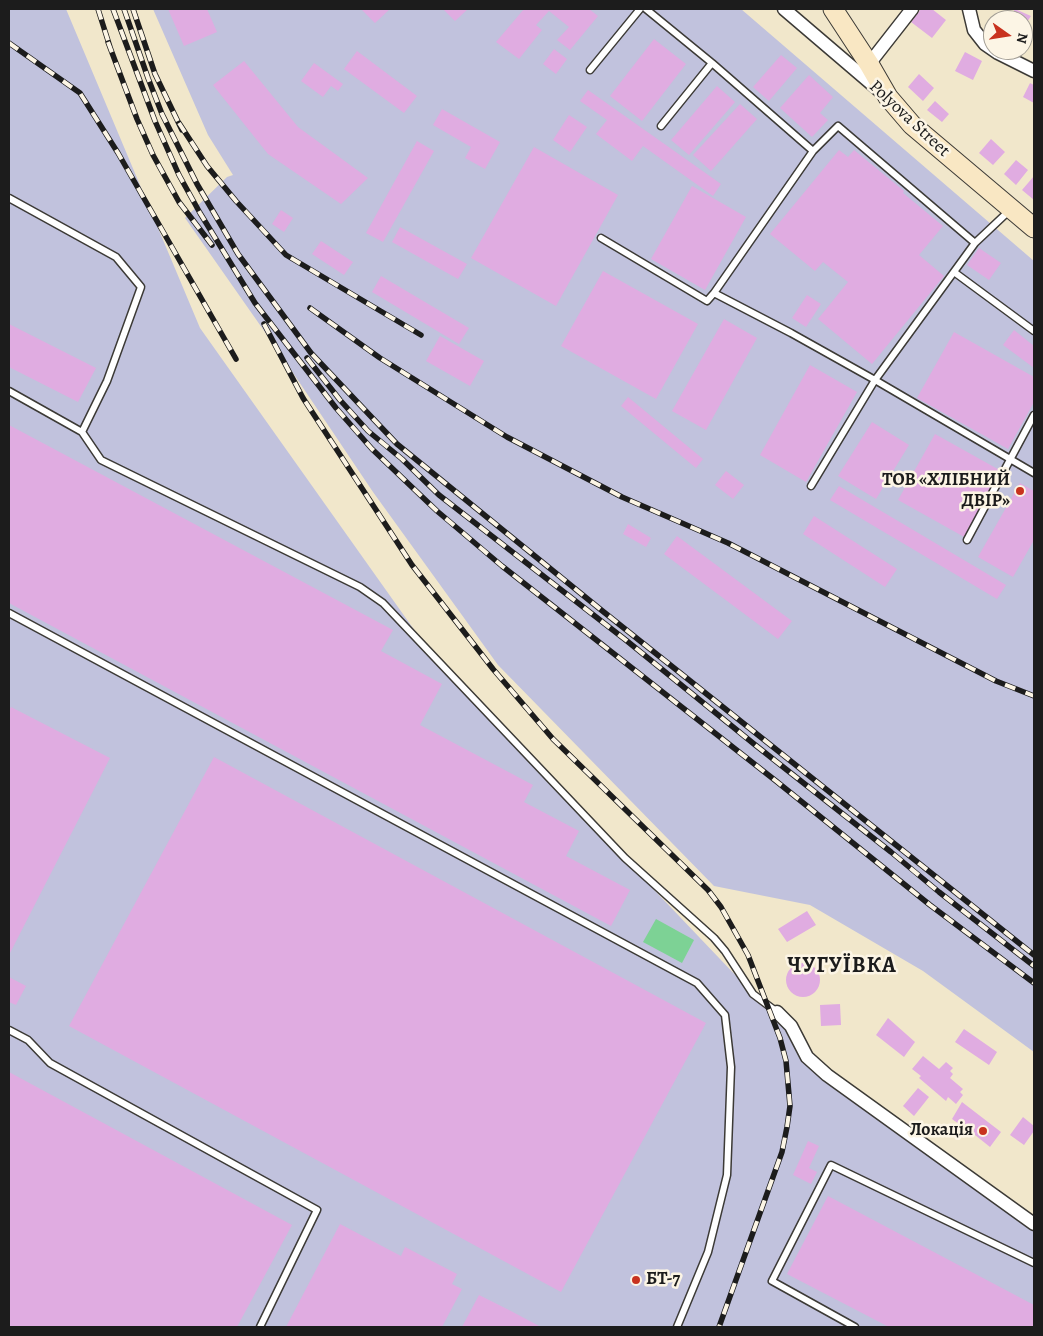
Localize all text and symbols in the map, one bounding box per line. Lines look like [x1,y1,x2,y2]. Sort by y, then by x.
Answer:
north arrow [983,10,1033,60]
text: N [1012,31,1033,45]
street label: Polyova Street [864,76,954,162]
place label: ТОВ «ХЛІБНИЙ ДВІР» [882,470,1010,512]
marker: ТОВ «ХЛІБНИЙ ДВІР» [1014,485,1026,497]
district label: ЧУГУЇВКА [786,954,898,980]
place label: Локація [910,1120,973,1142]
marker: Локація [977,1125,989,1137]
place label: БТ-7 [646,1269,680,1291]
marker: БТ-7 [630,1274,642,1286]

